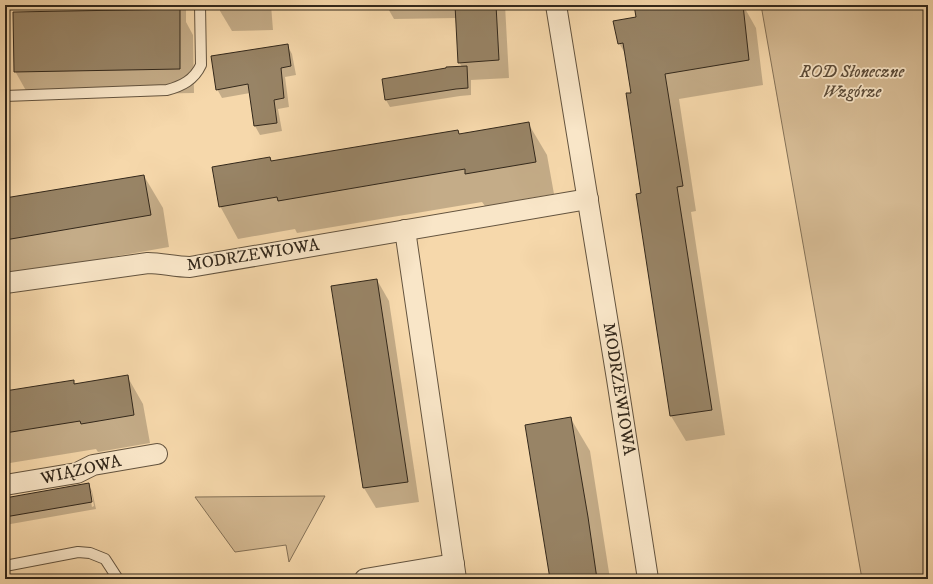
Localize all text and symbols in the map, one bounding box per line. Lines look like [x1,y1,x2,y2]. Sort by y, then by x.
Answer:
park label: ROD Słoneczne Wzgórze [799,61,905,103]
street label: MODRZEWIOWA [185,234,321,276]
street label: MODRZEWIOWA [598,321,640,457]
street label: WIĄZOWA [38,450,124,490]

